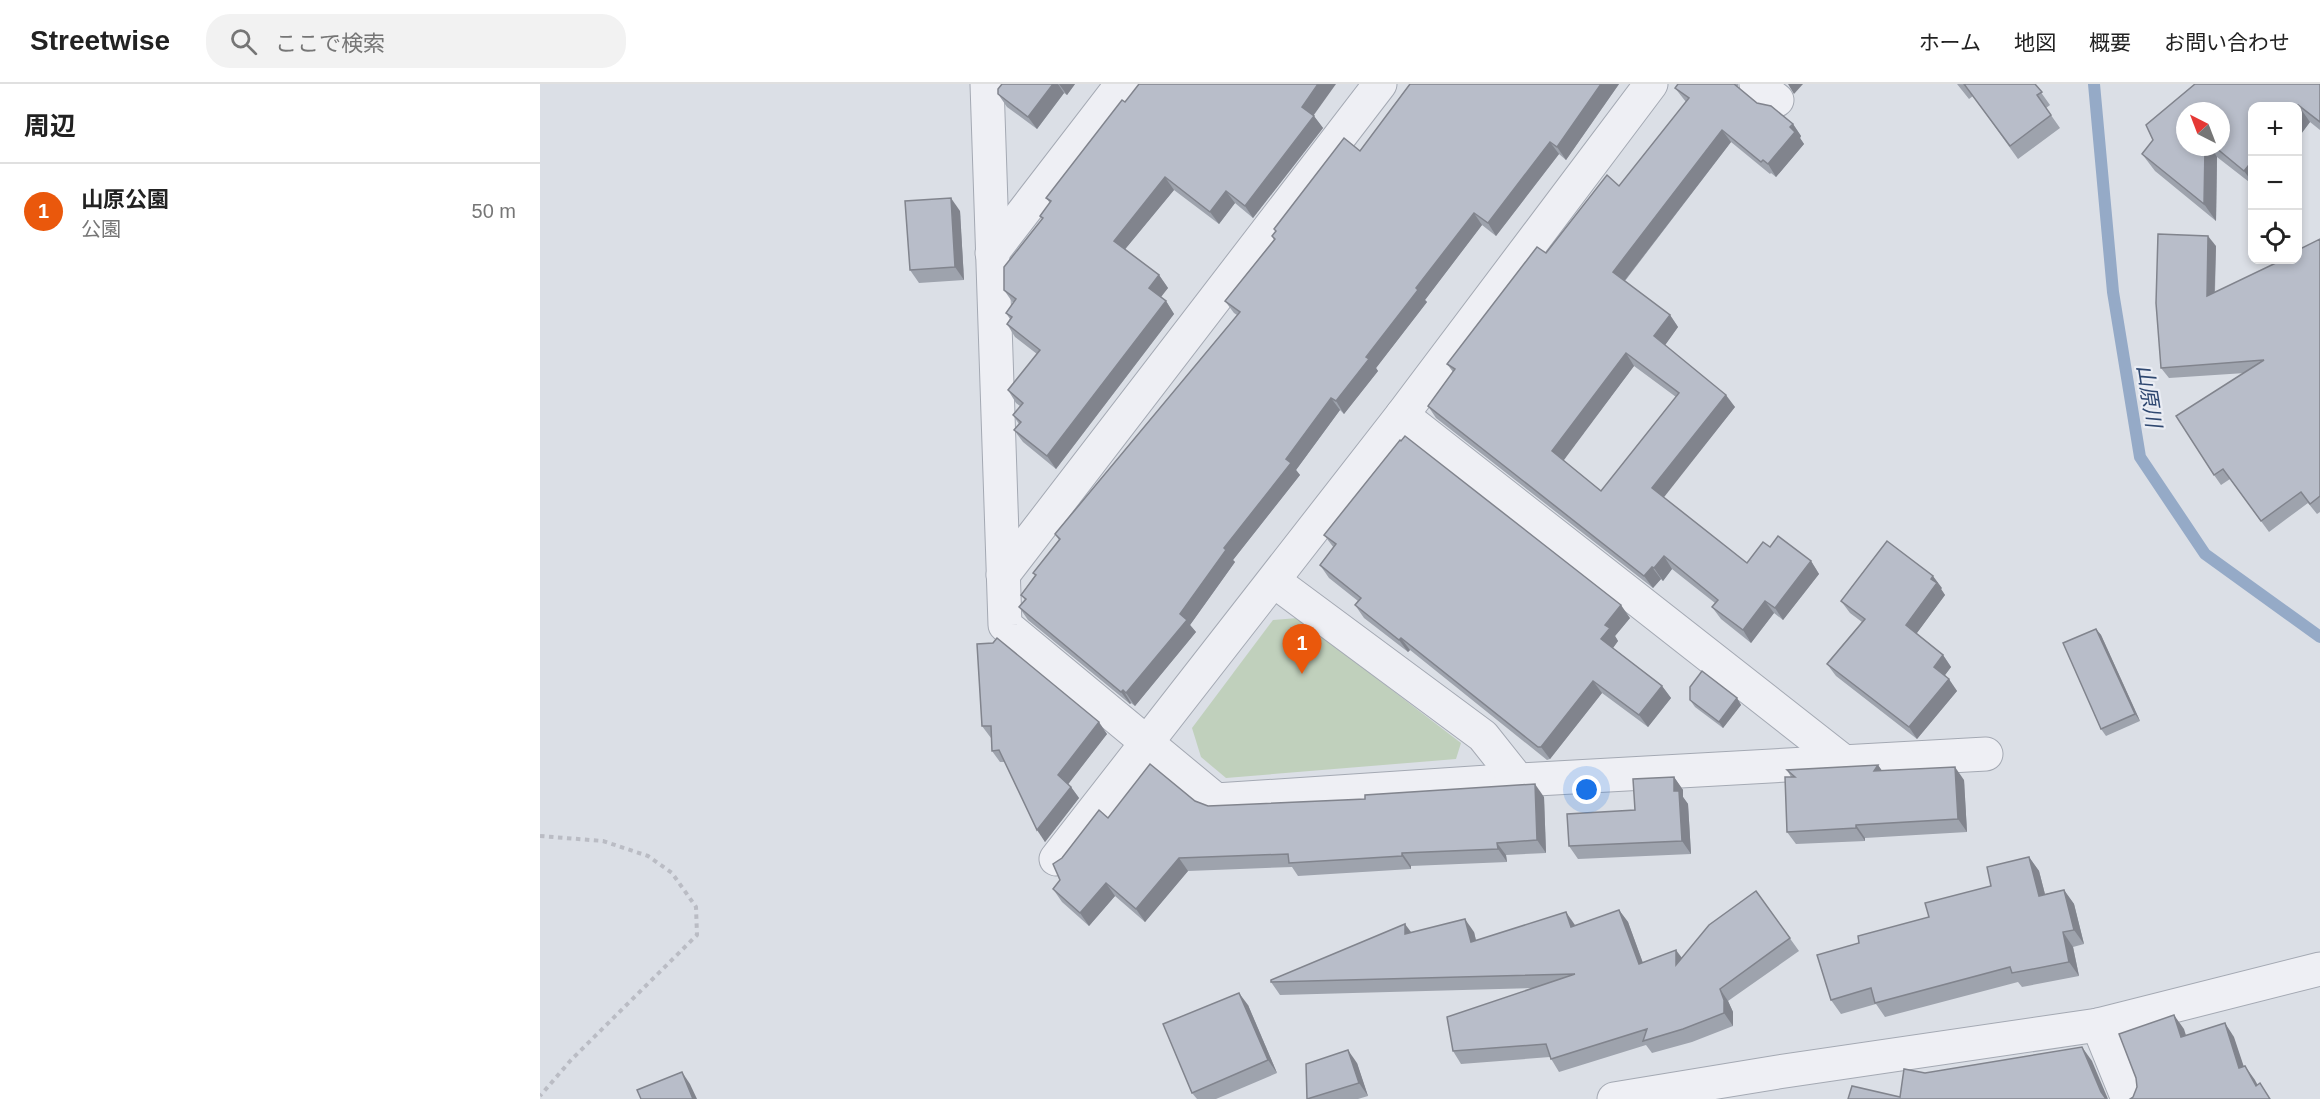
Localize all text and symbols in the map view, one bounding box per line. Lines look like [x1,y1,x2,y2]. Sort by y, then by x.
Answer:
search box [206,14,626,68]
text: Streetwise [30,25,170,56]
icon: search [227,25,260,58]
text: ここで検索 [275,31,385,56]
text: ホーム [1919,31,1981,54]
text: 地図 [2014,31,2056,54]
text: 概要 [2089,31,2131,54]
text: お問い合わせ [2164,31,2290,54]
north arrow [2176,102,2230,156]
map controls [2248,102,2302,264]
button: + [2248,102,2302,156]
text: 周辺 [24,111,76,141]
button: − [2248,156,2302,210]
text: 山原公園 [81,187,169,212]
text: 1 [38,200,49,222]
text: 50 m [472,200,516,222]
button: locate [2248,210,2302,264]
text: 公園 [81,218,121,240]
water label: 山原川 [2133,363,2166,431]
pin: 1 [1282,624,1322,674]
your location [1572,775,1601,804]

